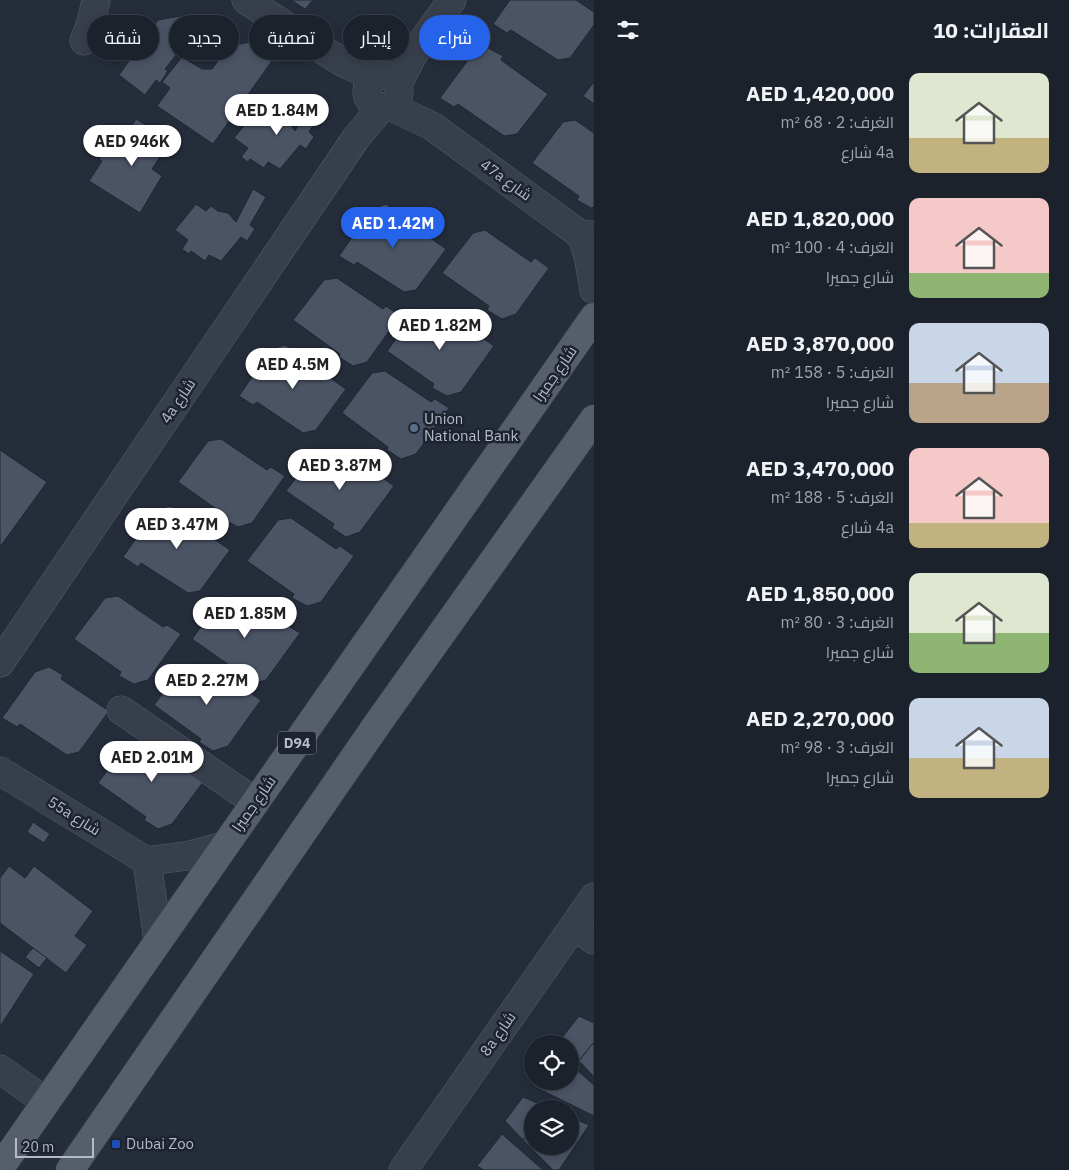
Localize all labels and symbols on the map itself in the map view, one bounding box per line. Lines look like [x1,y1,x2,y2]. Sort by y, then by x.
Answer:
pin: AED 1.84M [220,94,334,136]
pin: AED 946K [80,124,184,167]
street label: 47a شارع [476,155,536,206]
pin: AED 1.42M [336,206,450,249]
pin: AED 1.82M [383,308,497,351]
street label: شارع جميرا [528,342,582,407]
pin: AED 4.5M [241,348,345,390]
street label: 4a شارع [156,375,201,428]
place label: Union National Bank [424,409,519,445]
marker: Union National Bank [408,422,420,434]
pin: AED 3.87M [283,448,397,491]
pin: AED 3.47M [120,508,234,550]
pin: AED 1.85M [188,596,302,639]
pin: AED 2.27M [150,664,264,706]
road number: D94 [278,731,316,754]
pin: AED 2.01M [95,740,209,783]
street label: شارع جميرا [227,772,281,837]
street label: 55a شارع [43,792,104,841]
street label: 8a شارع [476,1008,521,1061]
place label: Dubai Zoo [126,1134,194,1153]
scale bar [15,1135,94,1158]
marker: Dubai Zoo [110,1138,122,1150]

